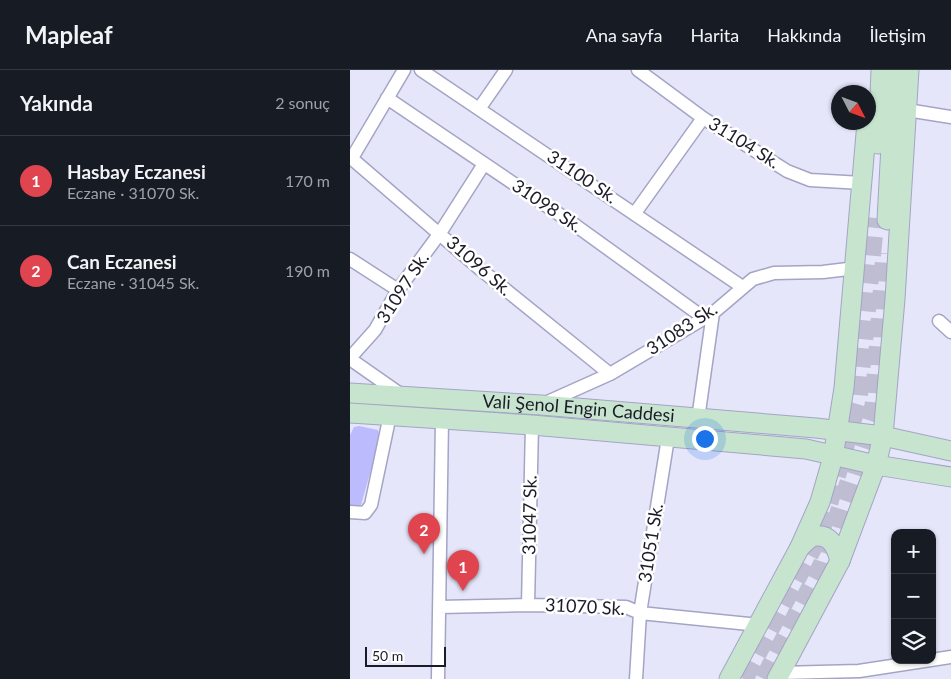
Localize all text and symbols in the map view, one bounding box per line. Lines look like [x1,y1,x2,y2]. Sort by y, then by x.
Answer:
text: Mapleaf [25,20,113,49]
text: Ana sayfa [586,24,663,46]
text: Harita [691,24,739,46]
text: Hakkında [767,24,841,46]
text: İletişim [869,24,926,46]
north arrow [831,85,876,130]
text: Yakında [20,90,93,115]
text: 2 sonuç [275,93,330,112]
street label: 31104 Sk. [705,112,784,173]
street label: 31100 Sk. [543,145,622,208]
text: Hasbay Eczanesi [67,160,206,183]
text: 1 [31,171,41,190]
text: 170 m [285,171,330,190]
street label: 31098 Sk. [508,174,587,237]
text: Eczane · 31070 Sk. [67,183,199,202]
street label: 31096 Sk. [442,231,517,300]
street label: 31097 Sk. [371,248,433,327]
text: Can Eczanesi [67,250,177,273]
text: 2 [31,261,41,280]
text: 190 m [285,261,330,280]
text: Eczane · 31045 Sk. [67,273,199,292]
street label: 31083 Sk. [642,297,721,359]
street label: Vali Şenol Engin Caddesi [482,389,676,426]
your location [692,426,718,452]
street label: 31047 Sk. [517,475,541,555]
street label: 31051 Sk. [633,502,667,584]
pin: 2 [408,513,440,554]
map controls [891,529,936,664]
button: + [891,529,936,574]
pin: 1 [447,550,479,591]
button: − [891,574,936,619]
street label: 31070 Sk. [545,593,625,619]
button: layers [891,619,936,664]
scale bar [365,644,446,667]
text: 50 m [372,647,403,664]

